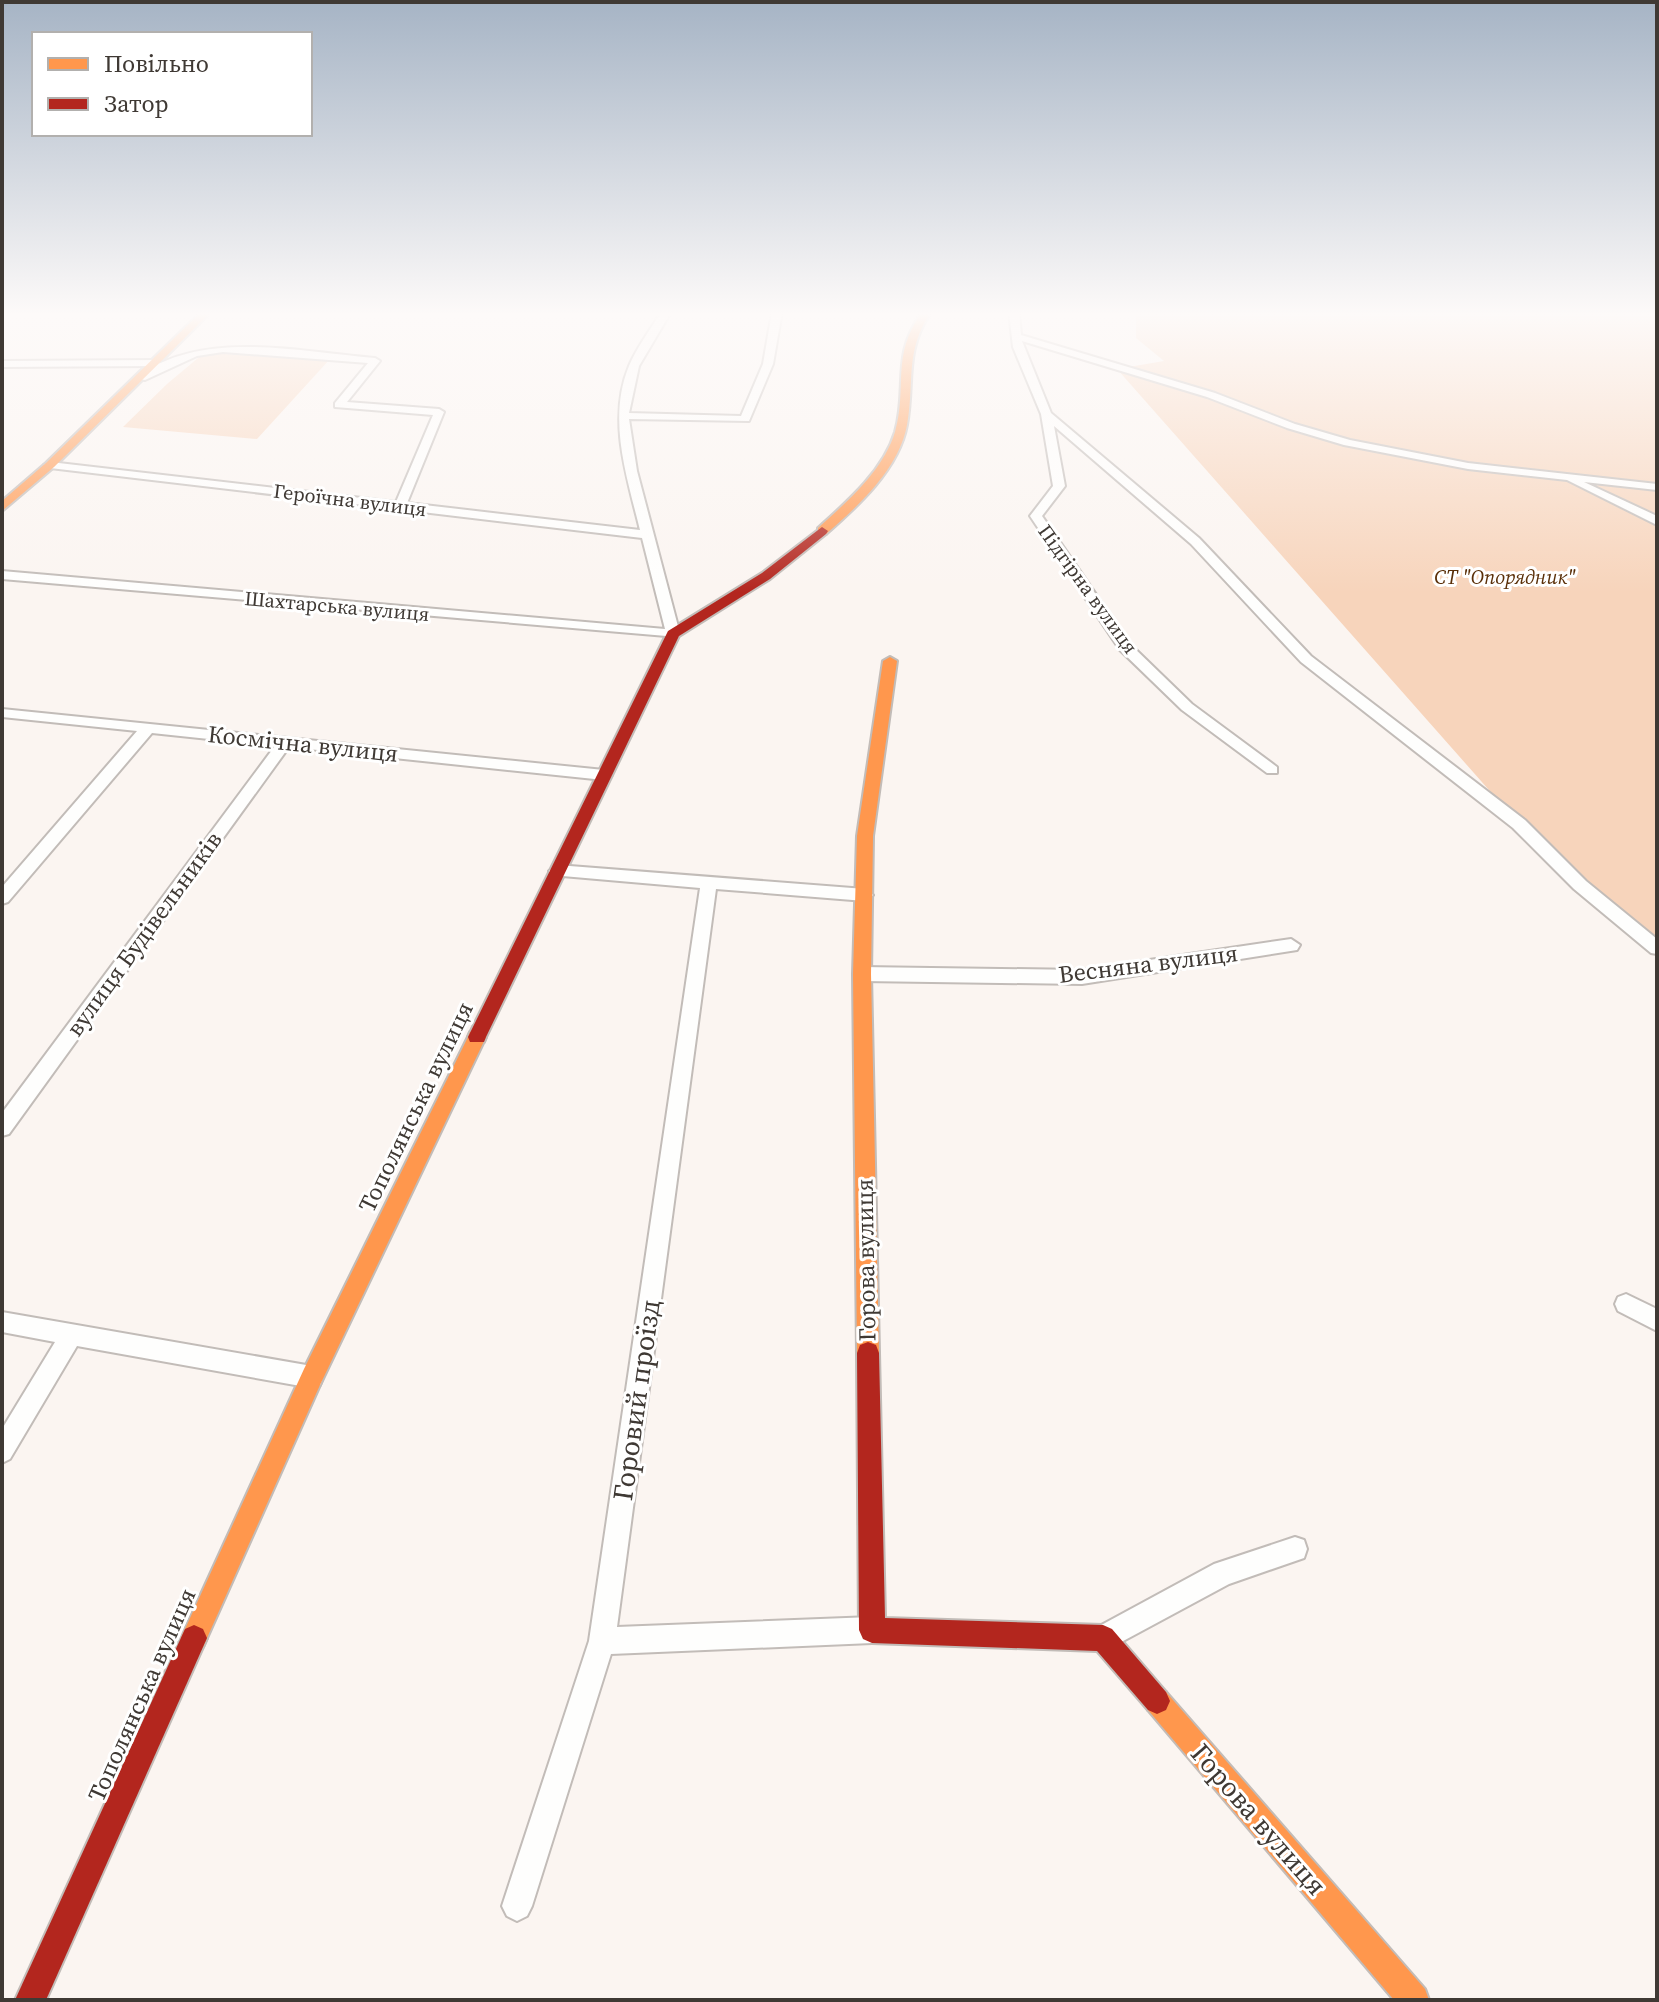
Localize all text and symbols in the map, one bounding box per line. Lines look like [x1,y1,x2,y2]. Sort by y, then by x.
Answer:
legend [32,32,312,136]
text: Повільно [104,47,209,80]
text: Затор [104,87,169,120]
street label: Героїчна вулиця [272,477,428,523]
street label: Підгірна вулиця [1031,519,1145,659]
park label: СТ "Опорядник" [1434,563,1576,591]
street label: Шахтарська вулиця [243,584,431,628]
street label: Космічна вулиця [206,717,400,770]
street label: вулиця Будівельників [58,824,229,1043]
street label: Весняна вулиця [1056,936,1240,991]
street label: Тополянська вулиця [350,996,481,1217]
street label: Горова вулиця [848,1178,883,1342]
street label: Горовий проїзд [603,1297,669,1503]
street label: Тополянська вулиця [80,1583,203,1807]
street label: Горова вулиця [1182,1735,1336,1903]

